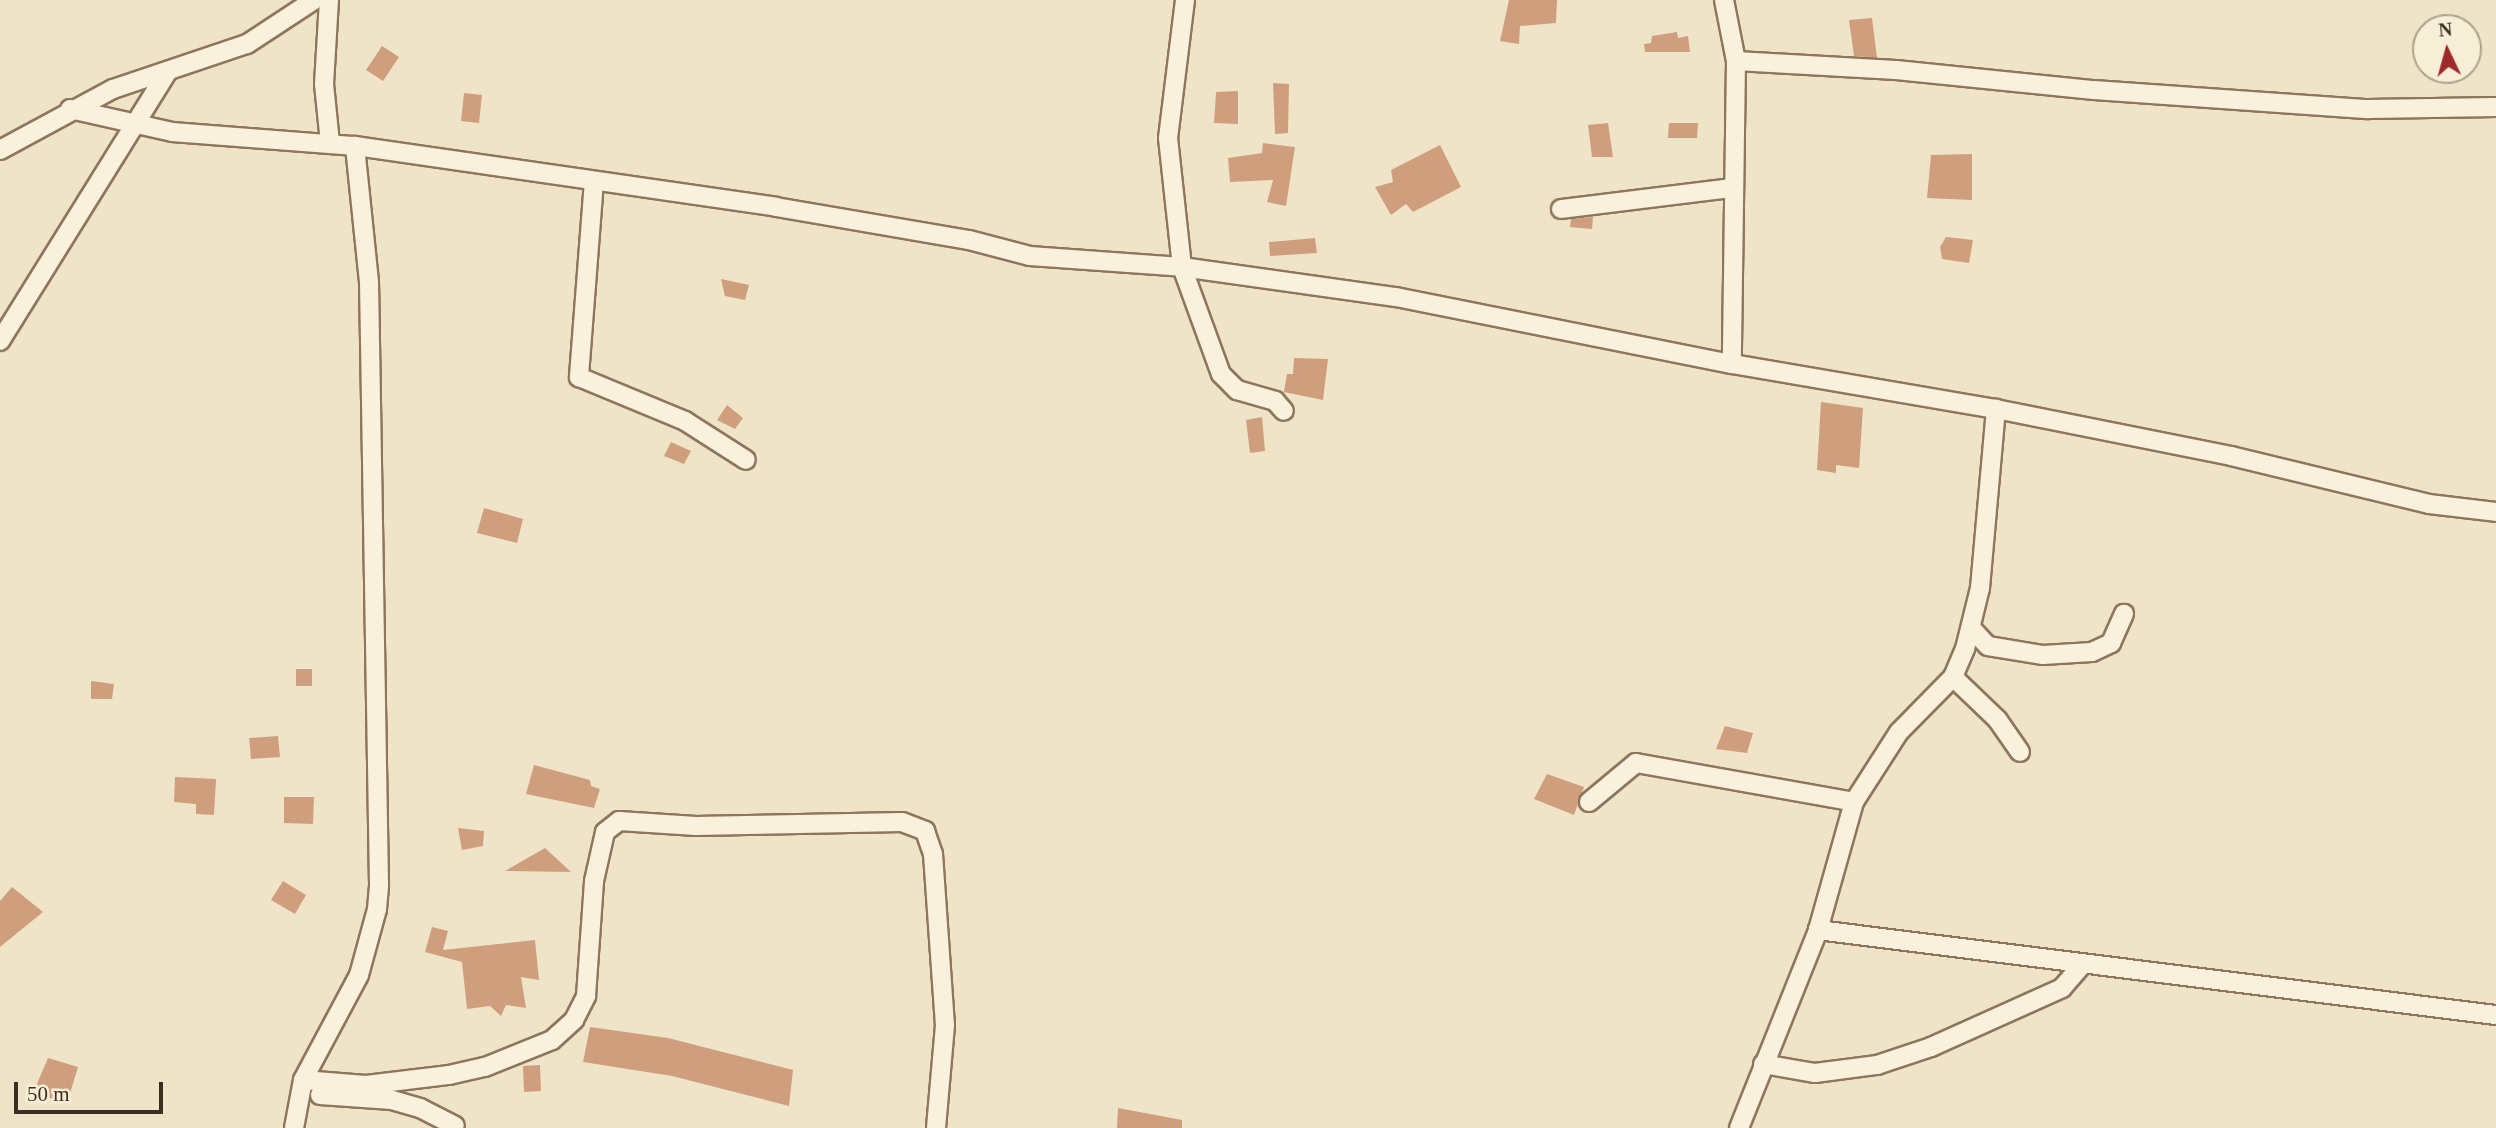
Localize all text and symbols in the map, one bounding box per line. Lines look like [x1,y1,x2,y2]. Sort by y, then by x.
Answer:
north arrow [2412,14,2482,84]
text: N [2438,19,2453,41]
scale bar [18,1068,166,1112]
text: 50 m [27,1082,70,1106]

